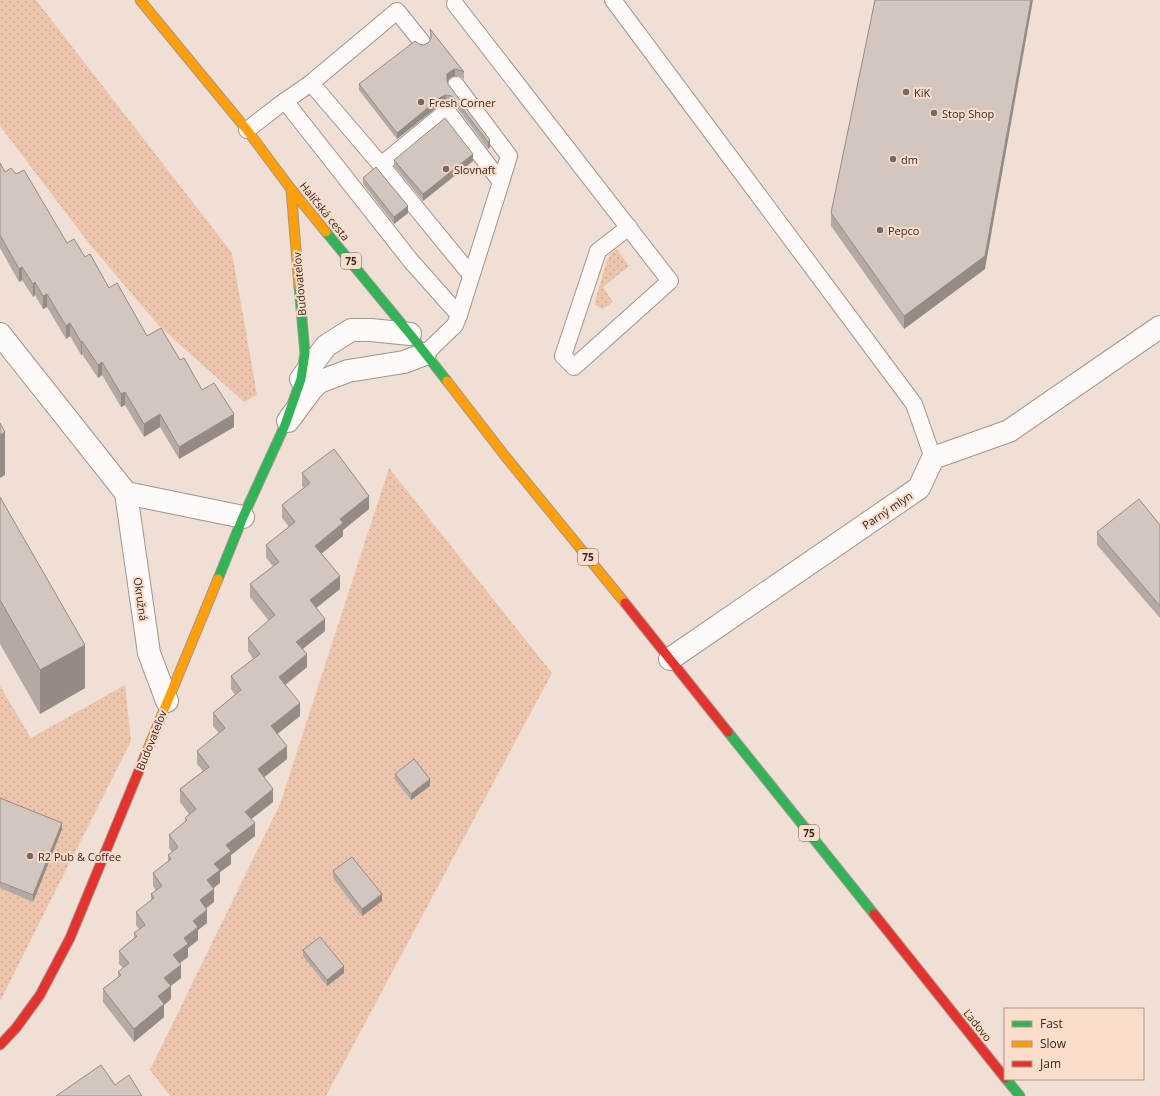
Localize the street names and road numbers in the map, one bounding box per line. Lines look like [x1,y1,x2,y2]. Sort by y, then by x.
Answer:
street label: Haličská cesta [297,178,353,244]
street label: Budovateľov [289,251,309,316]
road number: 75 [341,253,361,269]
street label: Parný mlyn [859,488,915,532]
road number: 75 [578,549,598,565]
street label: Okružná [131,576,151,622]
street label: Budovateľov [132,707,170,772]
road number: 75 [799,825,819,841]
street label: Ľadovo [960,1006,996,1045]

